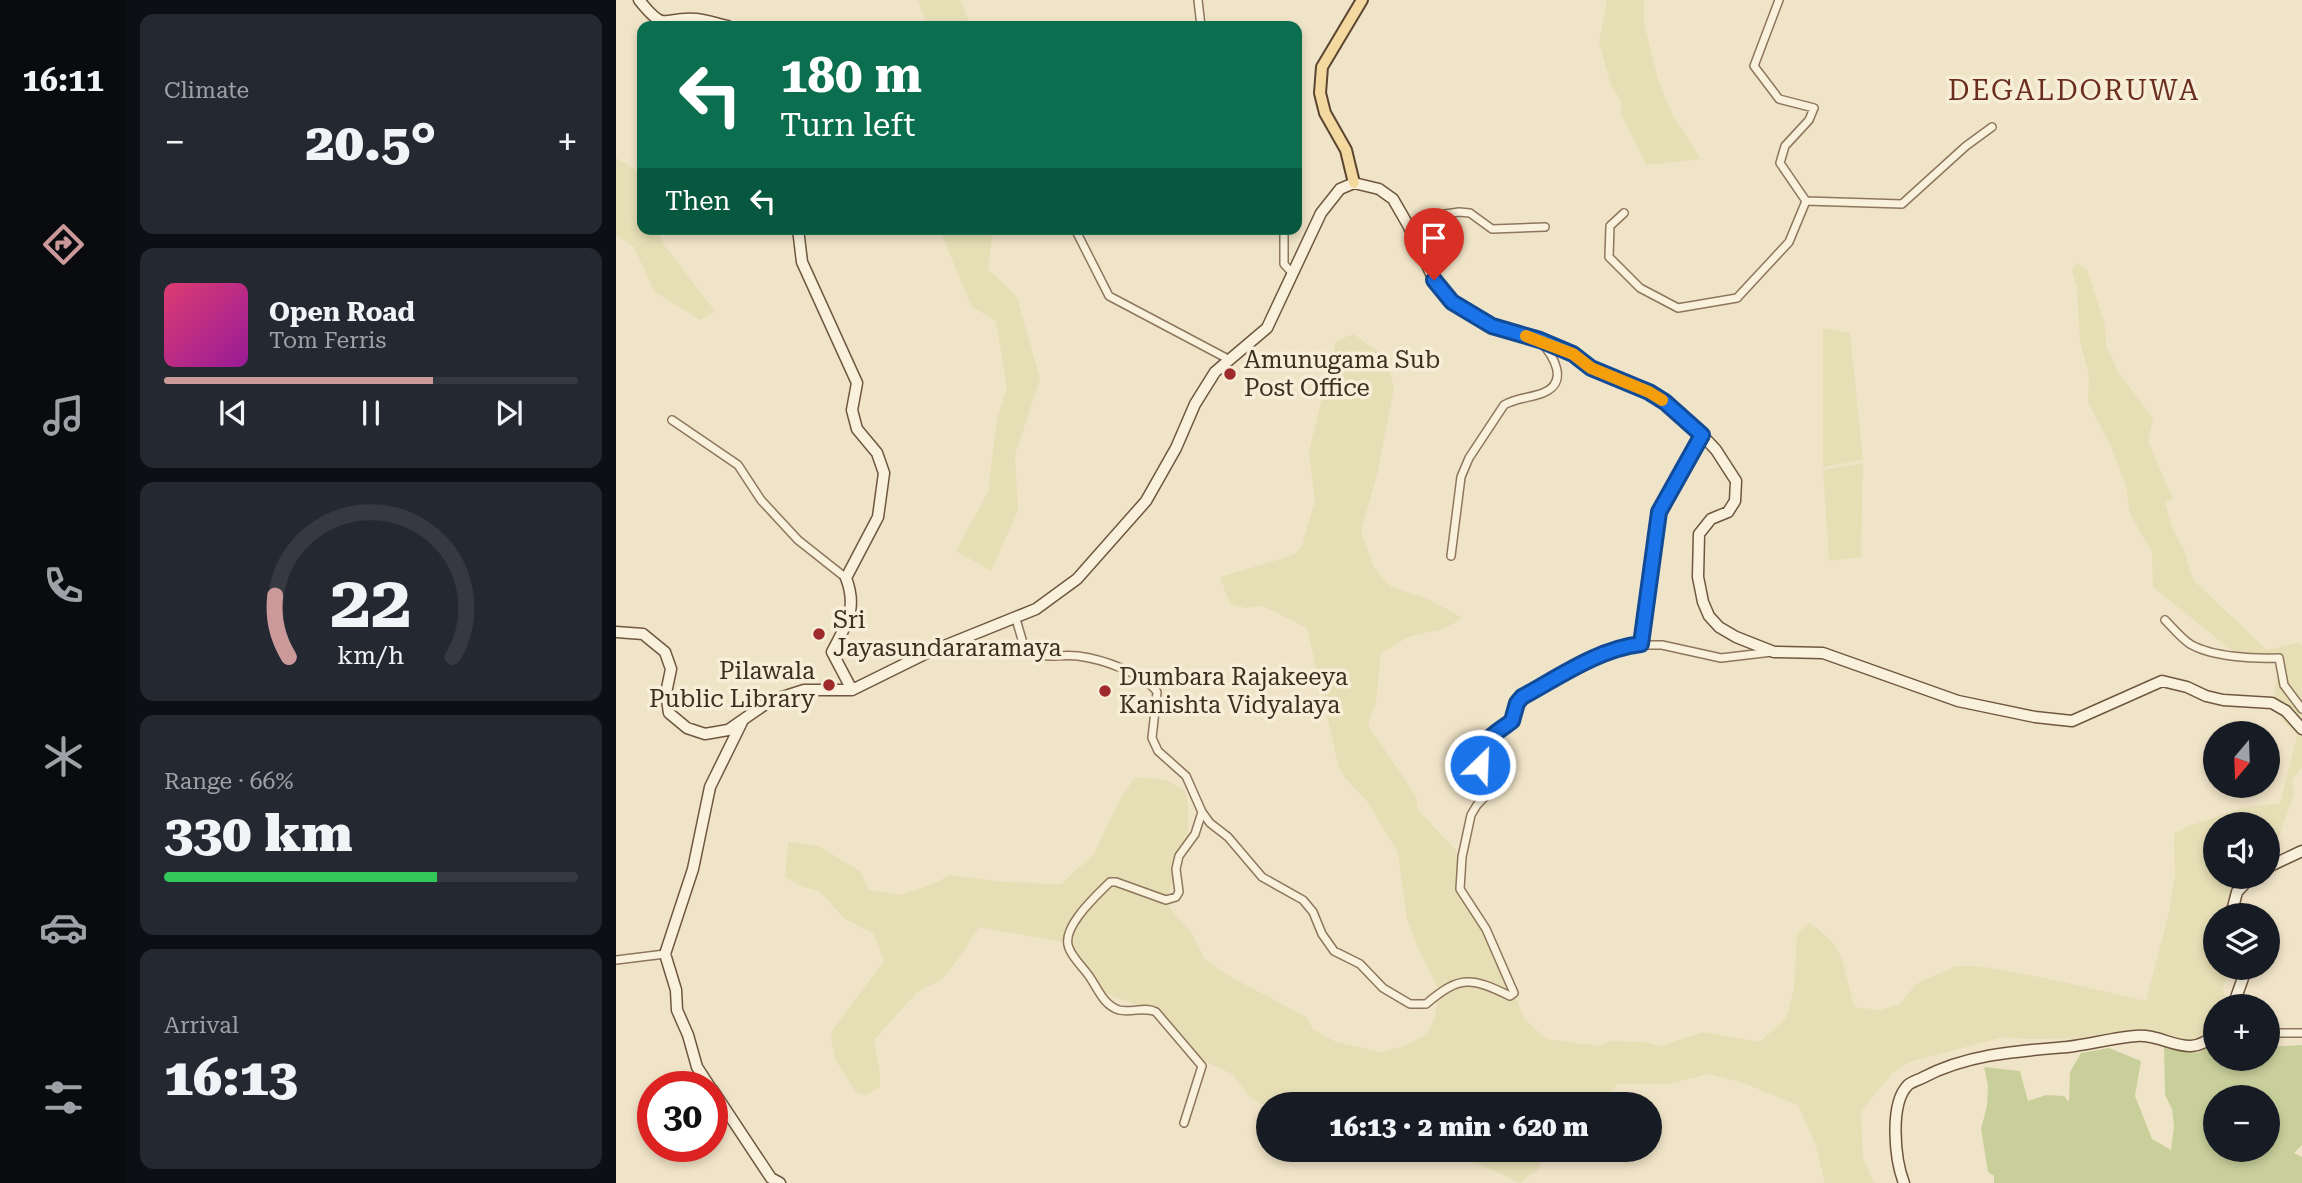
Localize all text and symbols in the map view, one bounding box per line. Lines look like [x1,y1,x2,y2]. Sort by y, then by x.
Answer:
text: 180 m [780,47,922,104]
icon: left [665,49,756,140]
text: 16:11 [22,61,104,99]
district label: DEGALDORUWA [1948,74,2200,107]
text: Climate [164,77,249,104]
text: Turn left [780,106,915,144]
text: 20.5° [306,112,436,173]
text: − [164,120,185,164]
text: + [557,120,578,164]
icon: left [744,182,782,220]
text: Then [665,186,730,216]
pin [1404,208,1464,280]
icon: arrive [1415,219,1453,257]
icon: directions [39,220,88,269]
text: Open Road [269,297,415,327]
text: Tom Ferris [269,327,386,354]
place label: Amunugama Sub Post Office [1244,346,1440,402]
marker: Amunugama Sub Post Office [1222,366,1238,382]
icon: music [39,391,88,440]
icon: previous [214,394,252,432]
icon: pause [352,394,390,432]
icon: next [490,394,528,432]
icon: phone [39,561,88,610]
text: 22 [330,561,412,646]
place label: Sri Jayasundararamaya [833,606,1061,662]
marker: Sri Jayasundararamaya [811,626,827,642]
text: km/h [338,641,404,670]
place label: Pilawala Public Library [649,657,816,713]
place label: Dumbara Rajakeeya Kanishta Vidyalaya [1119,663,1348,719]
marker: Pilawala Public Library [821,677,837,693]
marker: Dumbara Rajakeeya Kanishta Vidyalaya [1097,683,1113,699]
north arrow [2203,721,2280,798]
map controls [2203,721,2280,1162]
position arrow [1443,728,1517,802]
icon: climate [39,732,88,781]
text: Range · 66% [164,768,293,795]
text: 330 km [164,803,352,864]
button: sound [2203,812,2280,889]
icon: car [39,903,88,952]
button: layers [2203,903,2280,980]
button: + [2203,994,2280,1071]
text: Arrival [164,1012,239,1039]
text: 16:13 [164,1047,298,1108]
speed limit sign: 30 [637,1071,728,1162]
icon: filters [39,1073,88,1122]
button: − [2203,1085,2280,1162]
text: 16:13 · 2 min · 620 m [1329,1112,1589,1142]

